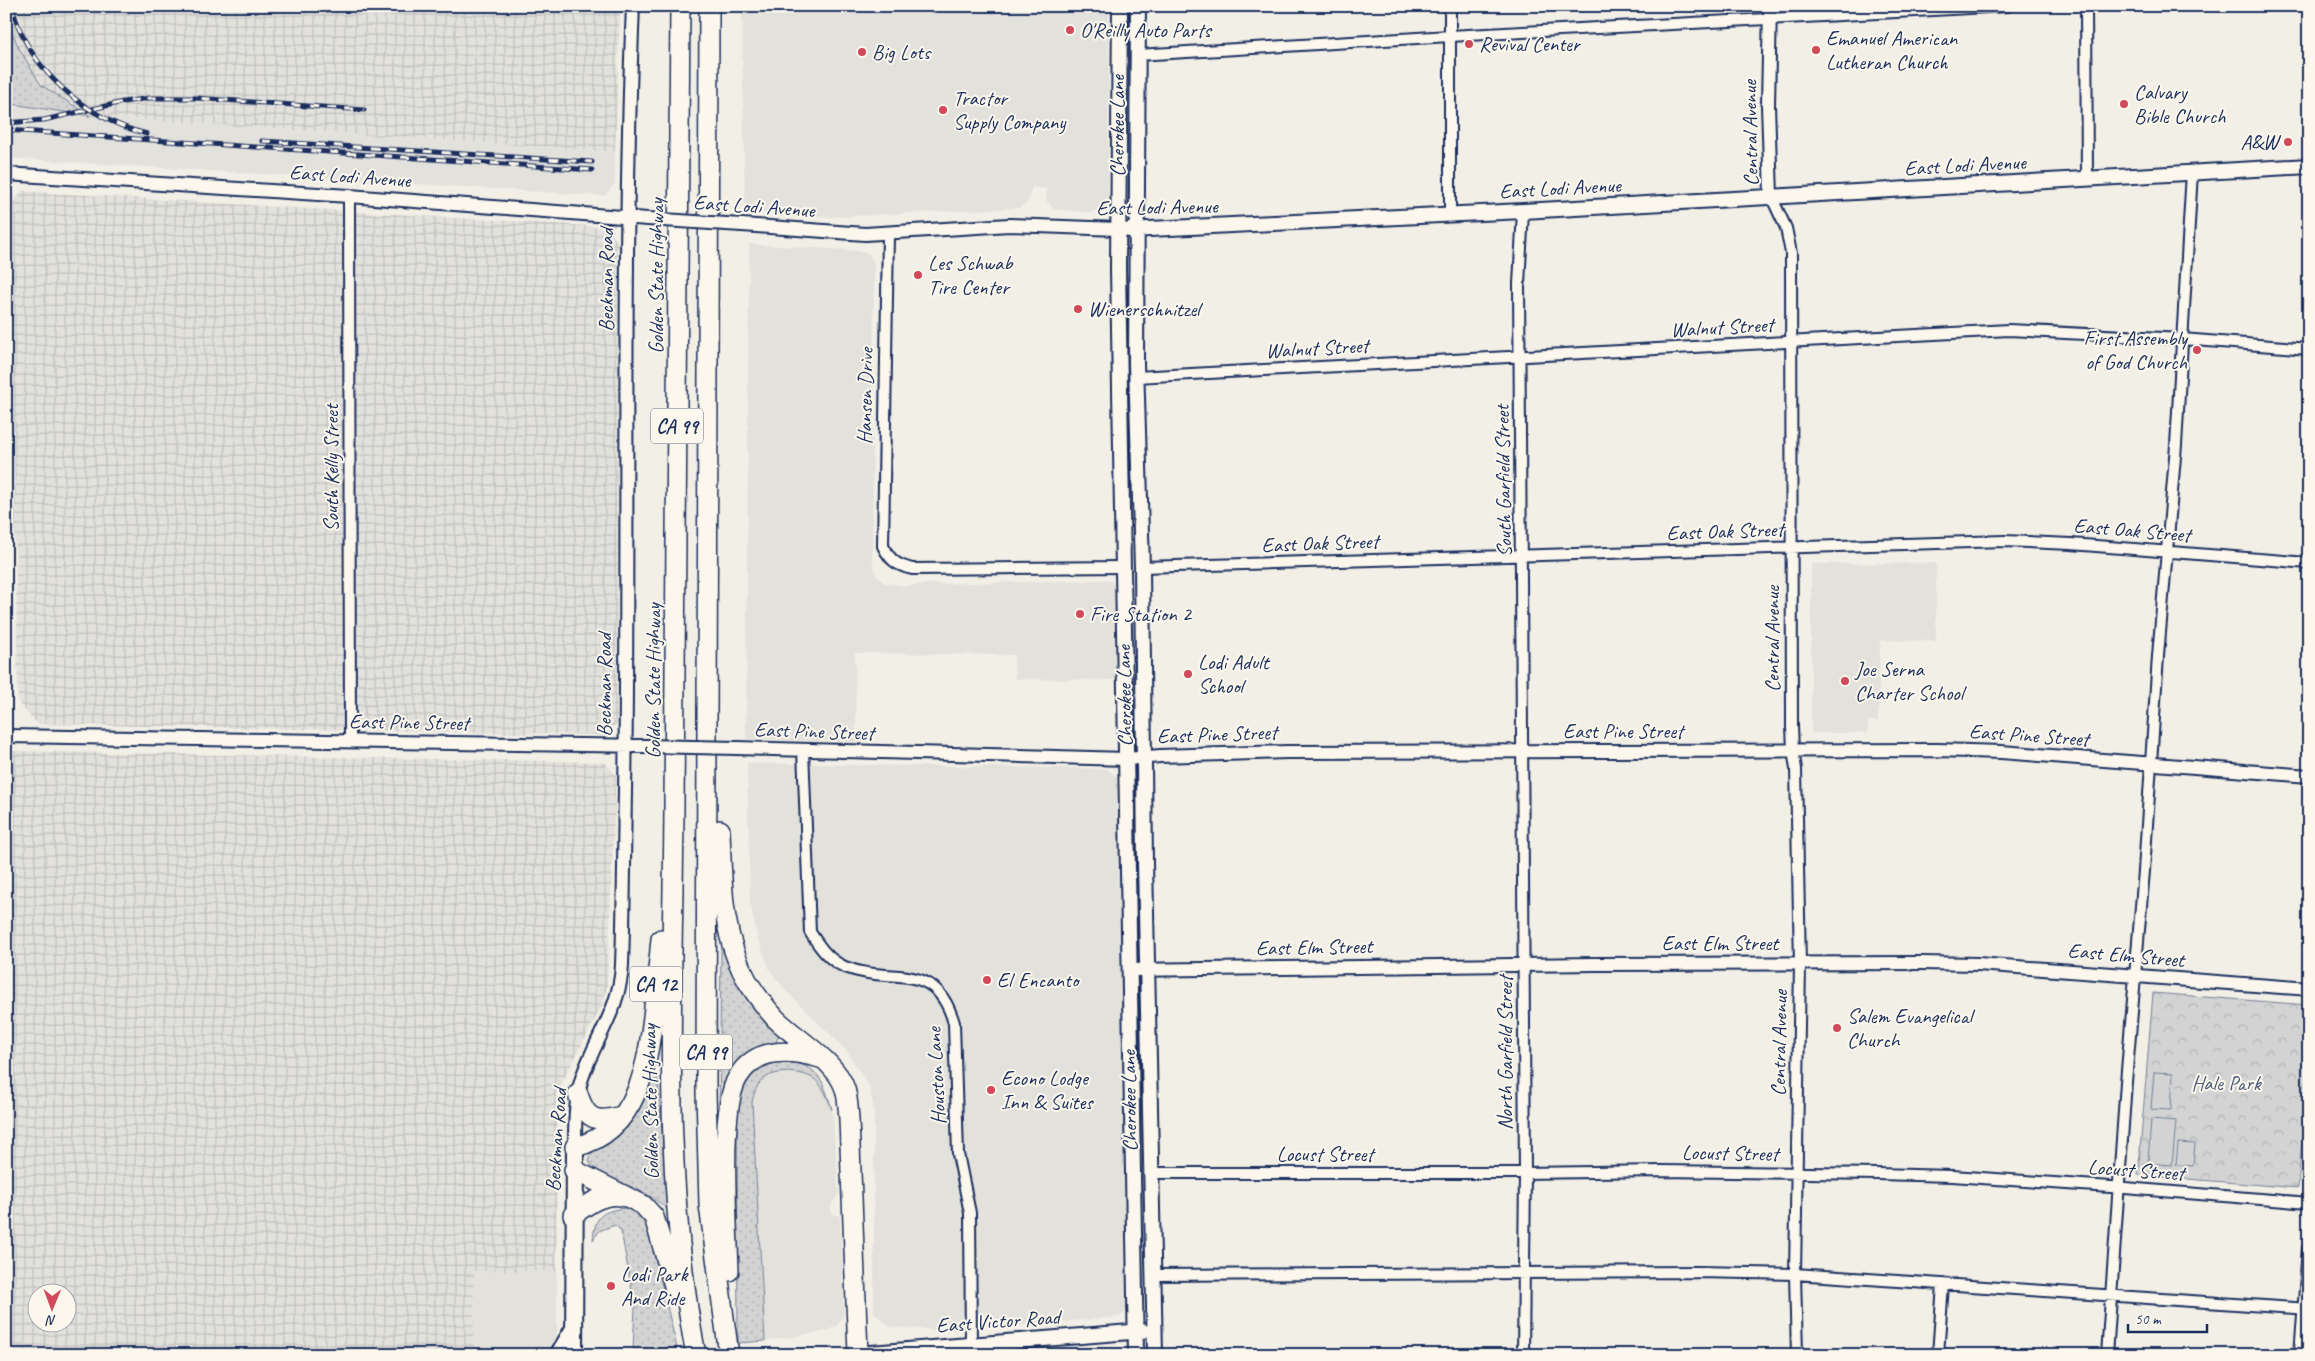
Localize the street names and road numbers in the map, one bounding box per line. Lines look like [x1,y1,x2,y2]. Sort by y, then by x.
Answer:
street label: Cherokee Lane [1104,74,1130,177]
street label: Central Avenue [1736,79,1764,186]
street label: East Lodi Avenue [1904,149,2027,181]
street label: East Lodi Avenue [289,159,413,193]
street label: East Lodi Avenue [1499,172,1622,204]
street label: East Lodi Avenue [693,189,817,223]
street label: East Lodi Avenue [1096,193,1219,221]
street label: Golden State Highway [643,196,669,354]
street label: Beckman Road [593,225,619,332]
street label: Walnut Street [1670,311,1777,343]
street label: Walnut Street [1265,332,1372,364]
street label: Hansen Drive [851,345,879,445]
street label: South Kelly Street [318,402,344,532]
street label: South Garfield Street [1489,403,1517,557]
road number: CA 99 [651,408,703,444]
street label: East Oak Street [2073,512,2194,548]
street label: East Oak Street [1666,516,1787,546]
street label: East Oak Street [1261,528,1382,558]
street label: Central Avenue [1759,585,1785,692]
street label: Golden State Highway [640,601,666,759]
street label: Beckman Road [591,630,617,737]
street label: Cherokee Lane [1110,644,1138,747]
street label: East Pine Street [349,708,472,736]
street label: East Pine Street [754,716,877,746]
street label: East Pine Street [1563,718,1686,744]
street label: East Pine Street [1968,718,2093,752]
street label: East Pine Street [1157,719,1280,749]
street label: East Elm Street [1662,930,1780,956]
street label: East Elm Street [1256,933,1375,961]
street label: East Elm Street [2067,937,2187,973]
road number: CA 12 [630,966,682,1002]
street label: North Garfield Street [1492,973,1518,1130]
street label: Central Avenue [1765,989,1793,1096]
street label: Golden State Highway [636,1022,664,1180]
street label: Houston Lane [920,1025,952,1125]
road number: CA 99 [680,1034,732,1070]
street label: Cherokee Lane [1115,1049,1143,1152]
street label: Beckman Road [539,1084,573,1193]
street label: Locust Street [1682,1139,1782,1167]
street label: Locust Street [1277,1141,1376,1167]
street label: Locust Street [2087,1154,2188,1187]
street label: East Victor Road [935,1304,1063,1338]

